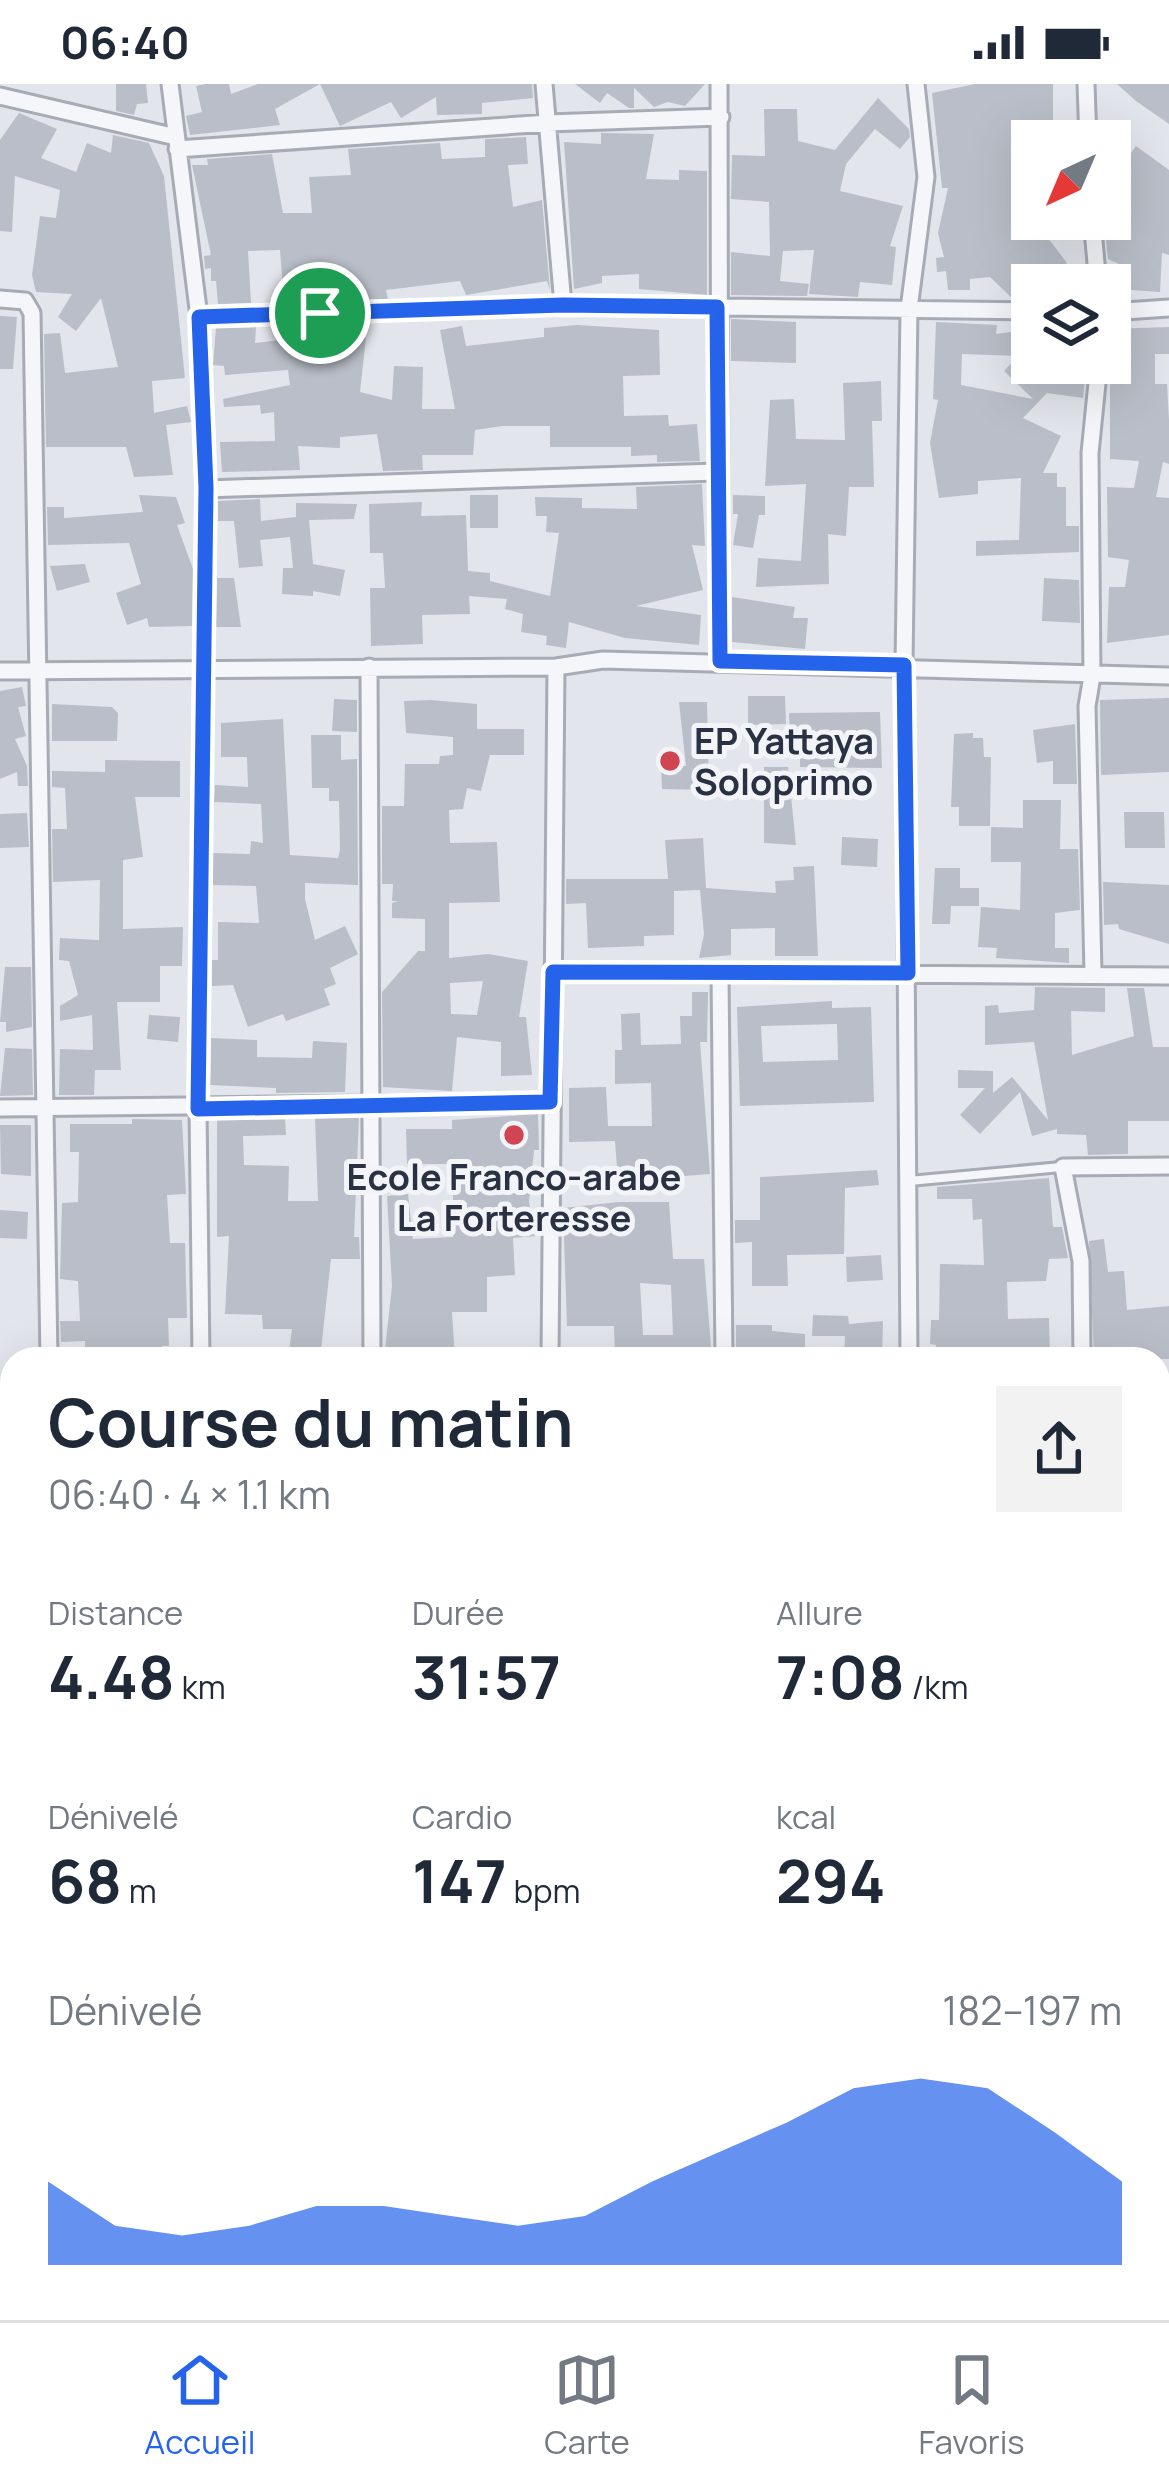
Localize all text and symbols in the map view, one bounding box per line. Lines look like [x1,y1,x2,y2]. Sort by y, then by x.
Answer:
text: 06:40 [60,11,190,73]
north arrow [1011,120,1131,240]
map controls [1011,120,1131,384]
pin [269,262,371,364]
button: layers [1011,264,1131,384]
icon: arrive [287,280,353,346]
place label: EP Yattaya Soloprimo [694,716,874,806]
marker: EP Yattaya Soloprimo [657,748,683,774]
marker: Ecole Franco-arabe La Forteresse [501,1122,527,1148]
place label: Ecole Franco-arabe La Forteresse [347,1152,681,1242]
text: Course du matin [48,1377,573,1467]
button: share [996,1386,1122,1512]
text: 06:40 · 4 × 1.1 km [48,1467,331,1521]
text: Distance [48,1590,183,1635]
text: Durée [412,1590,504,1635]
text: Allure [776,1590,863,1635]
text: 4.48 [48,1635,175,1717]
text: 31:57 [412,1635,561,1717]
text: 7:08 [776,1635,905,1717]
text: km [175,1664,226,1709]
text: /km [905,1664,969,1709]
text: Dénivelé [48,1794,179,1839]
text: Cardio [412,1794,512,1839]
text: kcal [776,1794,836,1839]
text: 68 [48,1839,122,1921]
text: 147 [412,1839,507,1921]
text: 294 [776,1839,886,1921]
text: m [122,1868,157,1913]
text: bpm [507,1868,580,1913]
text: Dénivelé [48,1983,202,2037]
text: 182–197 m [942,1983,1122,2037]
tab: Accueil [144,2347,256,2464]
tab: Carte [544,2347,630,2464]
tab: Favoris [919,2347,1025,2464]

